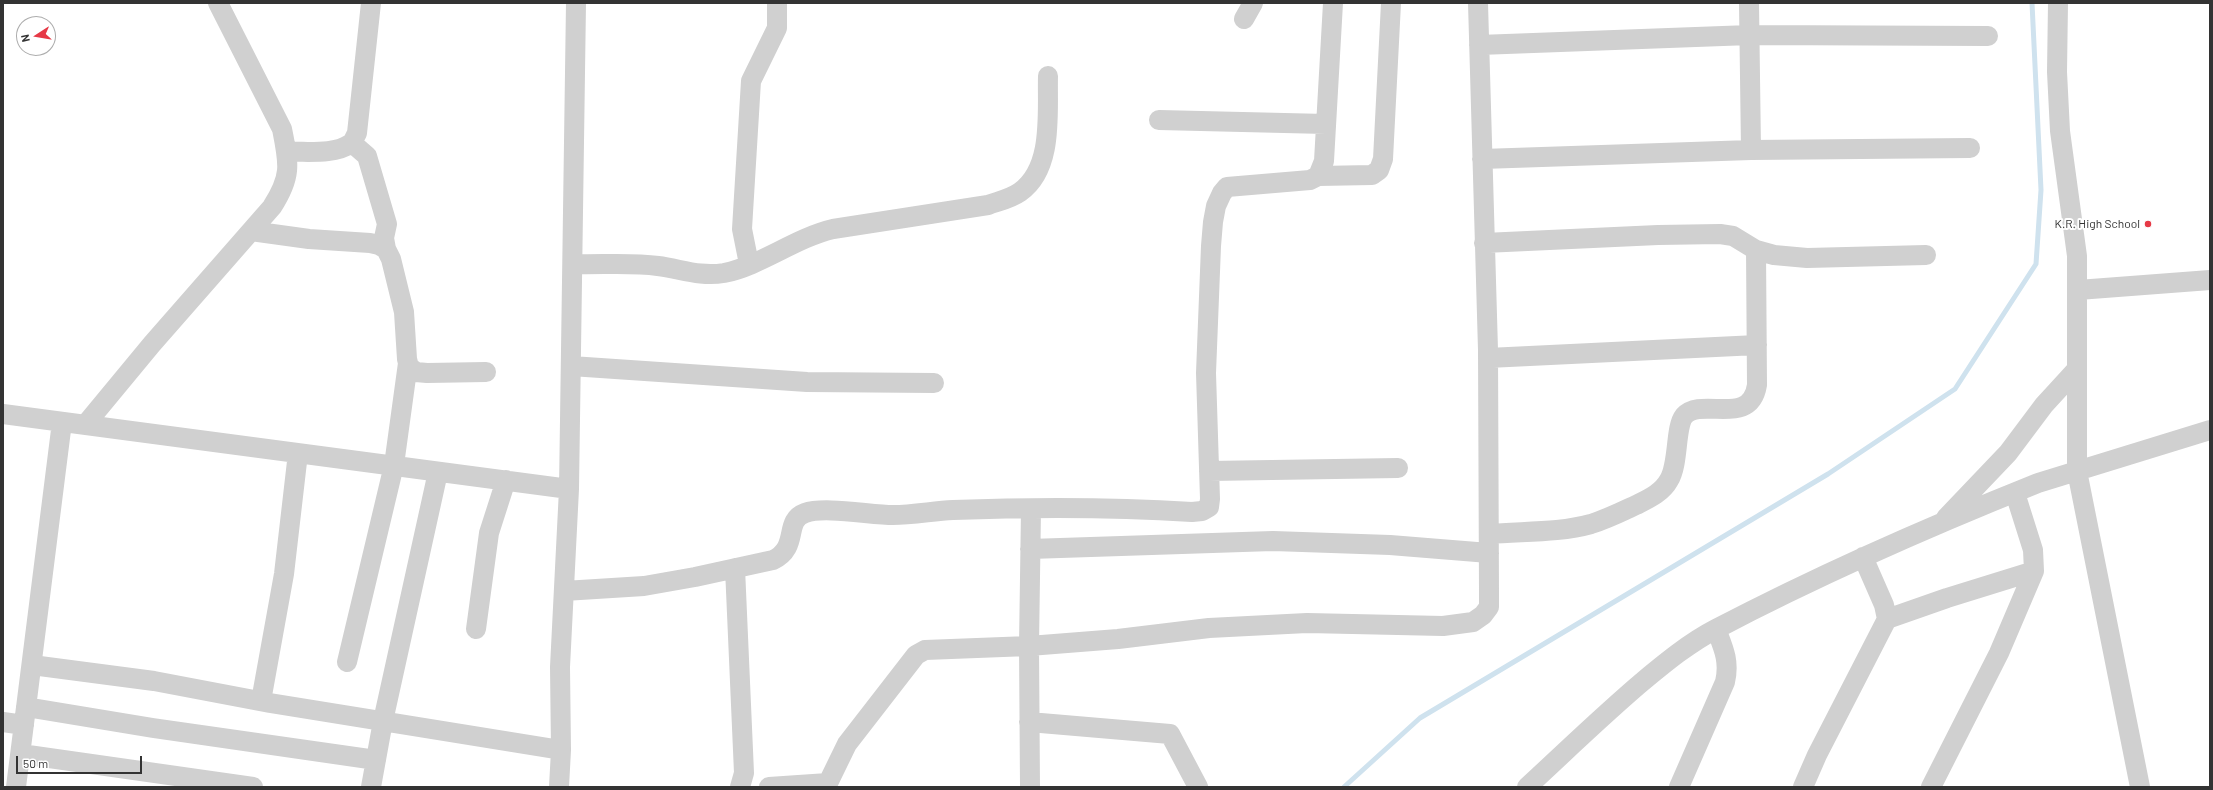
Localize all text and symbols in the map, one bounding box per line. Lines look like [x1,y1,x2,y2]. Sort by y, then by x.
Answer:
north arrow [16,16,56,56]
text: N [18,33,32,43]
place label: K.R. High School [2055,217,2140,231]
marker: K.R. High School [2143,219,2153,229]
scale bar [18,748,144,774]
text: 50 m [23,756,48,770]

